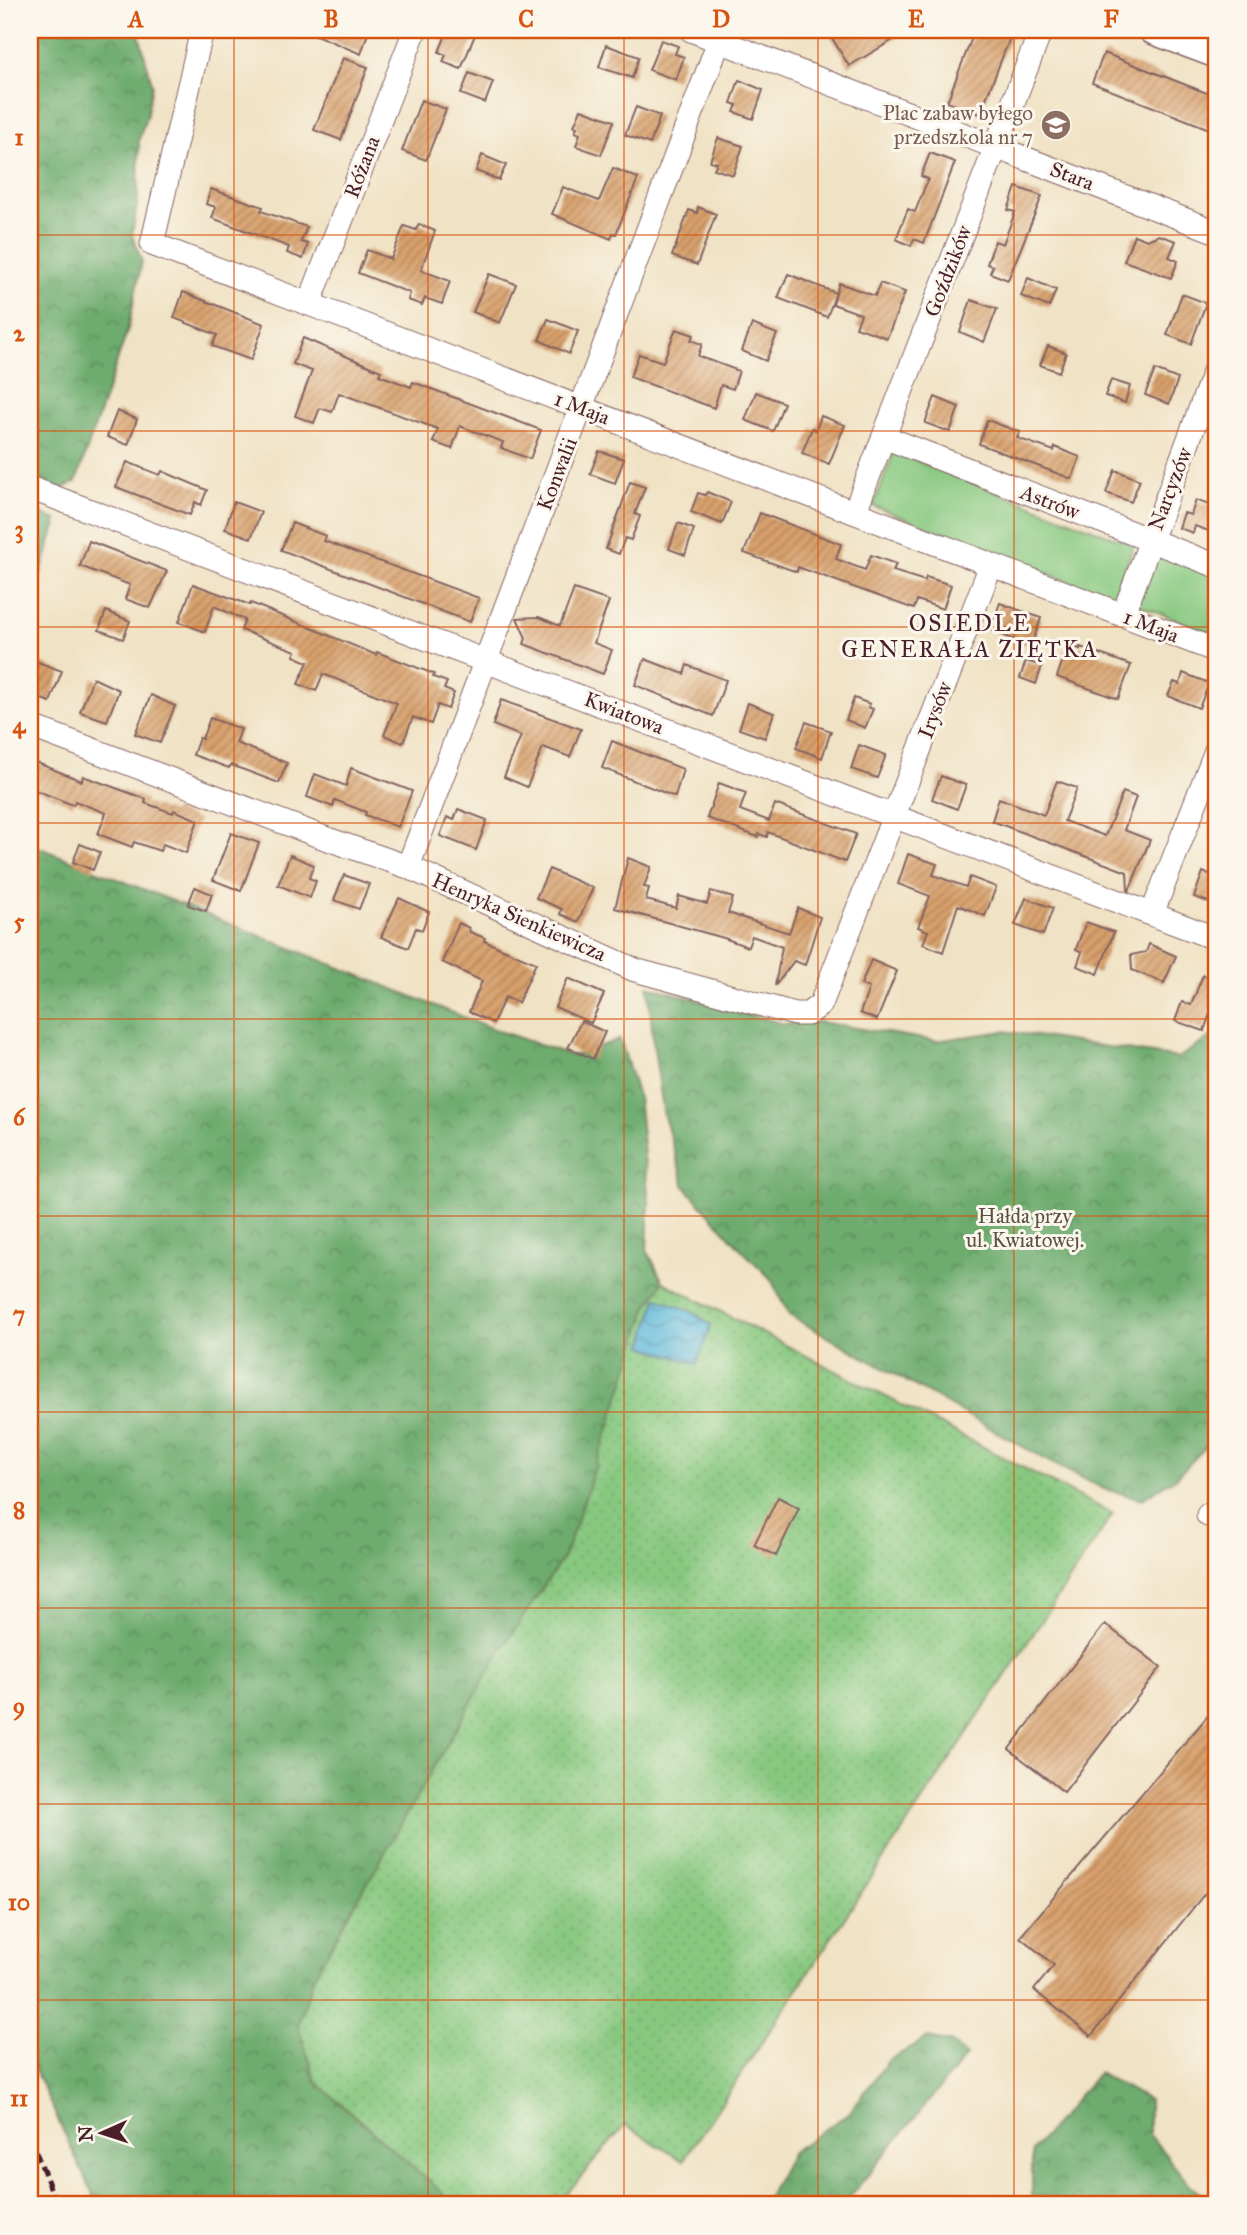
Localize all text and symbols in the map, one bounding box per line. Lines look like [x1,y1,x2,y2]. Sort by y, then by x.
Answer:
text: A [126,5,144,33]
text: B [323,5,339,33]
text: C [518,5,534,33]
text: D [712,5,730,33]
text: E [908,5,925,33]
text: F [1103,5,1119,33]
place label: Plac zabaw byłego przedszkola nr 7 [883,100,1033,150]
school or university icon: Plac zabaw byłego przedszkola nr 7 [1039,108,1073,142]
text: 1 [14,123,24,151]
street label: Różana [338,132,386,202]
street label: Stara [1046,156,1098,196]
street label: Goździków [919,221,977,320]
text: 2 [13,319,25,347]
street label: 1 Maja [551,386,614,430]
street label: Konwalii [531,434,583,514]
street label: Narcyzów [1142,444,1198,534]
street label: Astrów [1016,478,1084,525]
text: 3 [14,515,24,544]
street label: 1 Maja [1120,604,1183,648]
district label: OSIEDLE GENERAŁA ZIĘTKA [841,609,1099,663]
street label: Irysów [912,678,958,742]
street label: Kwiatowa [580,686,668,740]
text: 4 [13,711,27,739]
street label: Henryka Sienkiewicza [428,867,610,967]
text: 5 [14,907,25,935]
text: 6 [13,1103,26,1131]
park label: Hałda przy ul. Kwiatowej. [966,1203,1084,1253]
text: 7 [13,1300,25,1328]
text: 8 [13,1496,25,1524]
text: 9 [13,1692,25,1721]
text: 10 [8,1888,30,1916]
text: 11 [10,2084,28,2112]
north arrow [66,2098,136,2168]
text: N [74,2125,97,2143]

